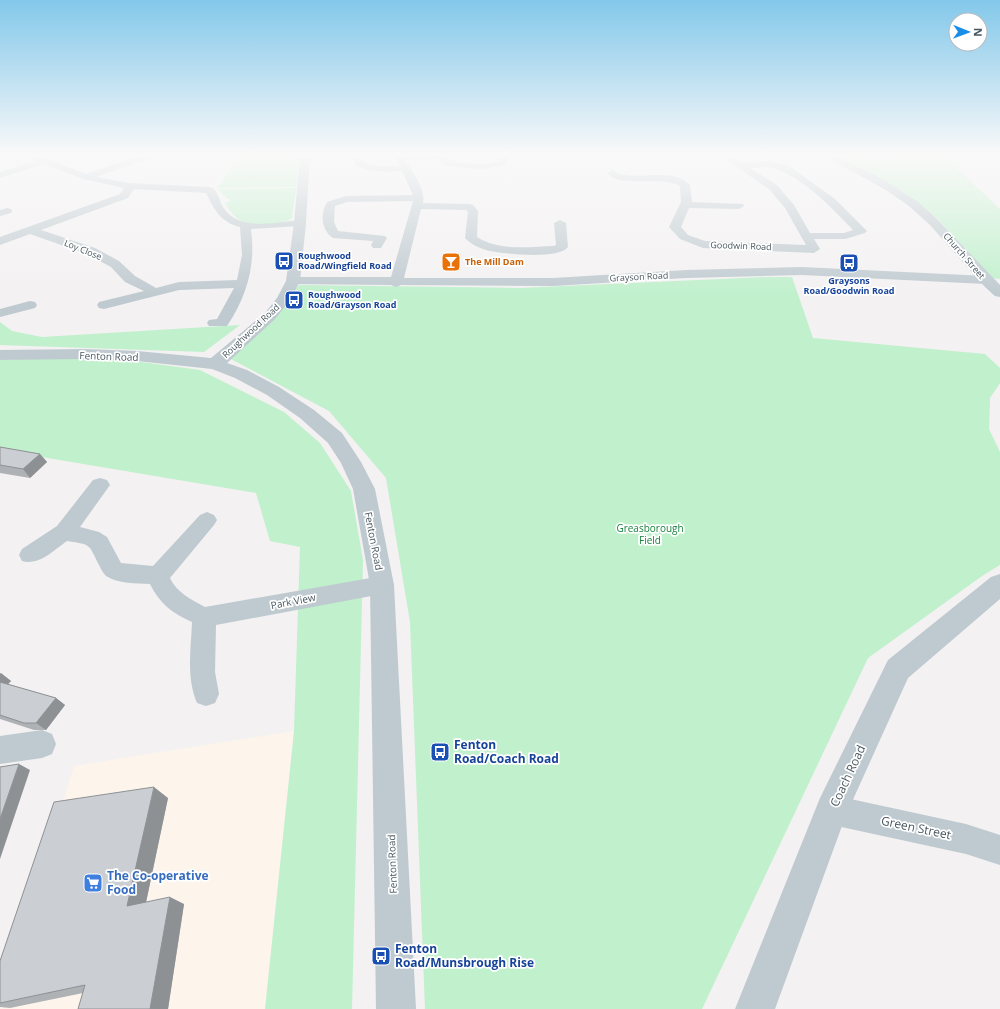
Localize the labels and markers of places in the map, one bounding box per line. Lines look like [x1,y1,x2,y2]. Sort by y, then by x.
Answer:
place label: Roughwood Road/Wingfield Road [298,249,392,272]
bus stop icon: Roughwood Road/Wingfield Road [273,250,295,272]
bar icon: The Mill Dam [440,251,462,273]
bus stop icon: Graysons Road/Goodwin Road [838,252,860,274]
place label: The Mill Dam [465,255,524,268]
place label: Graysons Road/Goodwin Road [803,274,895,297]
place label: Roughwood Road/Grayson Road [308,288,396,311]
bus stop icon: Roughwood Road/Grayson Road [283,289,305,311]
place label: Fenton Road/Coach Road [454,736,559,767]
bus stop icon: Fenton Road/Coach Road [429,741,451,763]
place label: The Co-operative Food [107,867,209,898]
supermarket icon: The Co-operative Food [82,872,104,894]
place label: Fenton Road/Munsbrough Rise [395,940,534,971]
bus stop icon: Fenton Road/Munsbrough Rise [370,945,392,967]

